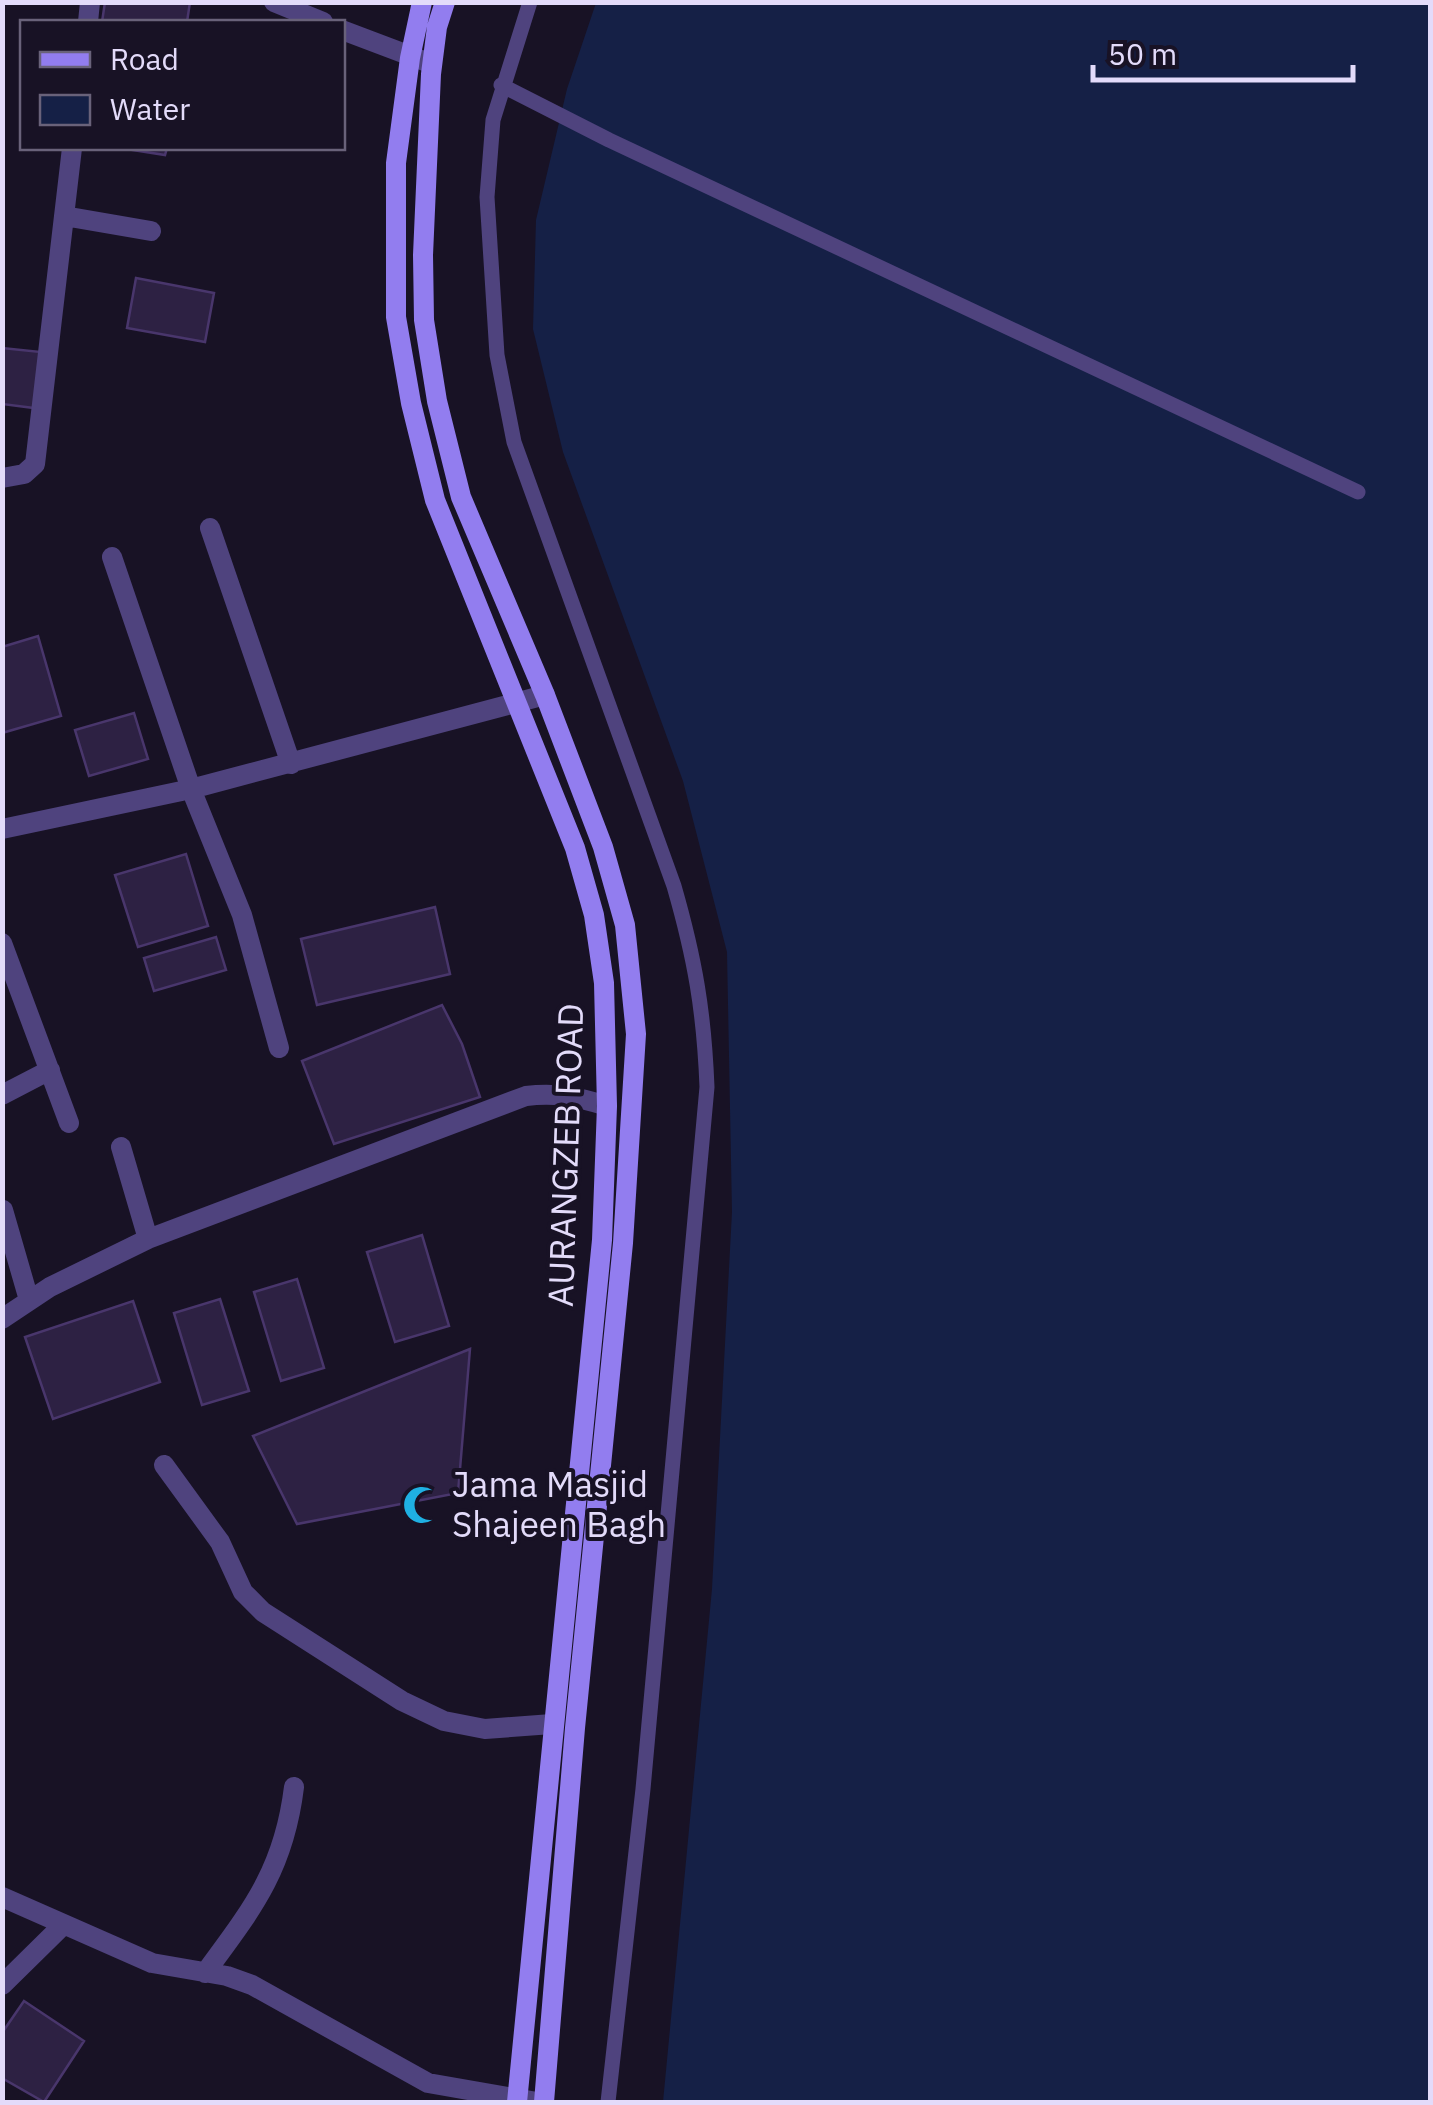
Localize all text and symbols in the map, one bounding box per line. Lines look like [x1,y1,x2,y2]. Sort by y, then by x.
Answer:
legend [20,20,345,150]
scale bar [1093,20,1353,82]
text: 50 m [1108,34,1177,73]
text: Road [110,39,179,78]
text: Water [110,89,190,128]
street label: AURANGZEB ROAD [537,1002,593,1308]
place label: Jama Masjid Shajeen Bagh [452,1461,666,1547]
mosque icon: Jama Masjid Shajeen Bagh [401,1484,443,1526]

